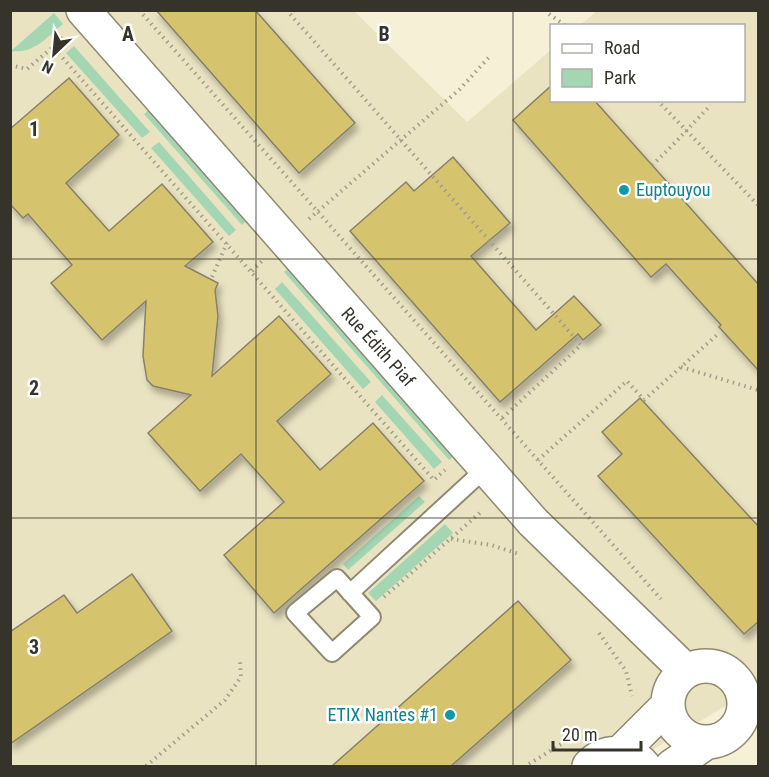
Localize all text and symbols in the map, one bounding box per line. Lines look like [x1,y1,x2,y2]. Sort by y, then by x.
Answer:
text: A [122,22,134,46]
text: B [378,22,390,46]
north arrow [24,24,84,84]
legend [550,24,745,102]
text: Road [604,37,640,58]
text: N [39,56,56,78]
text: Park [604,67,636,88]
text: 1 [29,117,39,141]
place label: Euptouyou [636,179,710,200]
marker: Euptouyou [617,183,631,197]
street label: Rue Édith Piaf [337,303,420,391]
text: 2 [29,376,39,400]
text: 3 [29,635,39,659]
place label: ETIX Nantes #1 [327,704,438,725]
marker: ETIX Nantes #1 [443,708,457,722]
scale bar [553,714,642,752]
text: 20 m [562,724,597,745]

